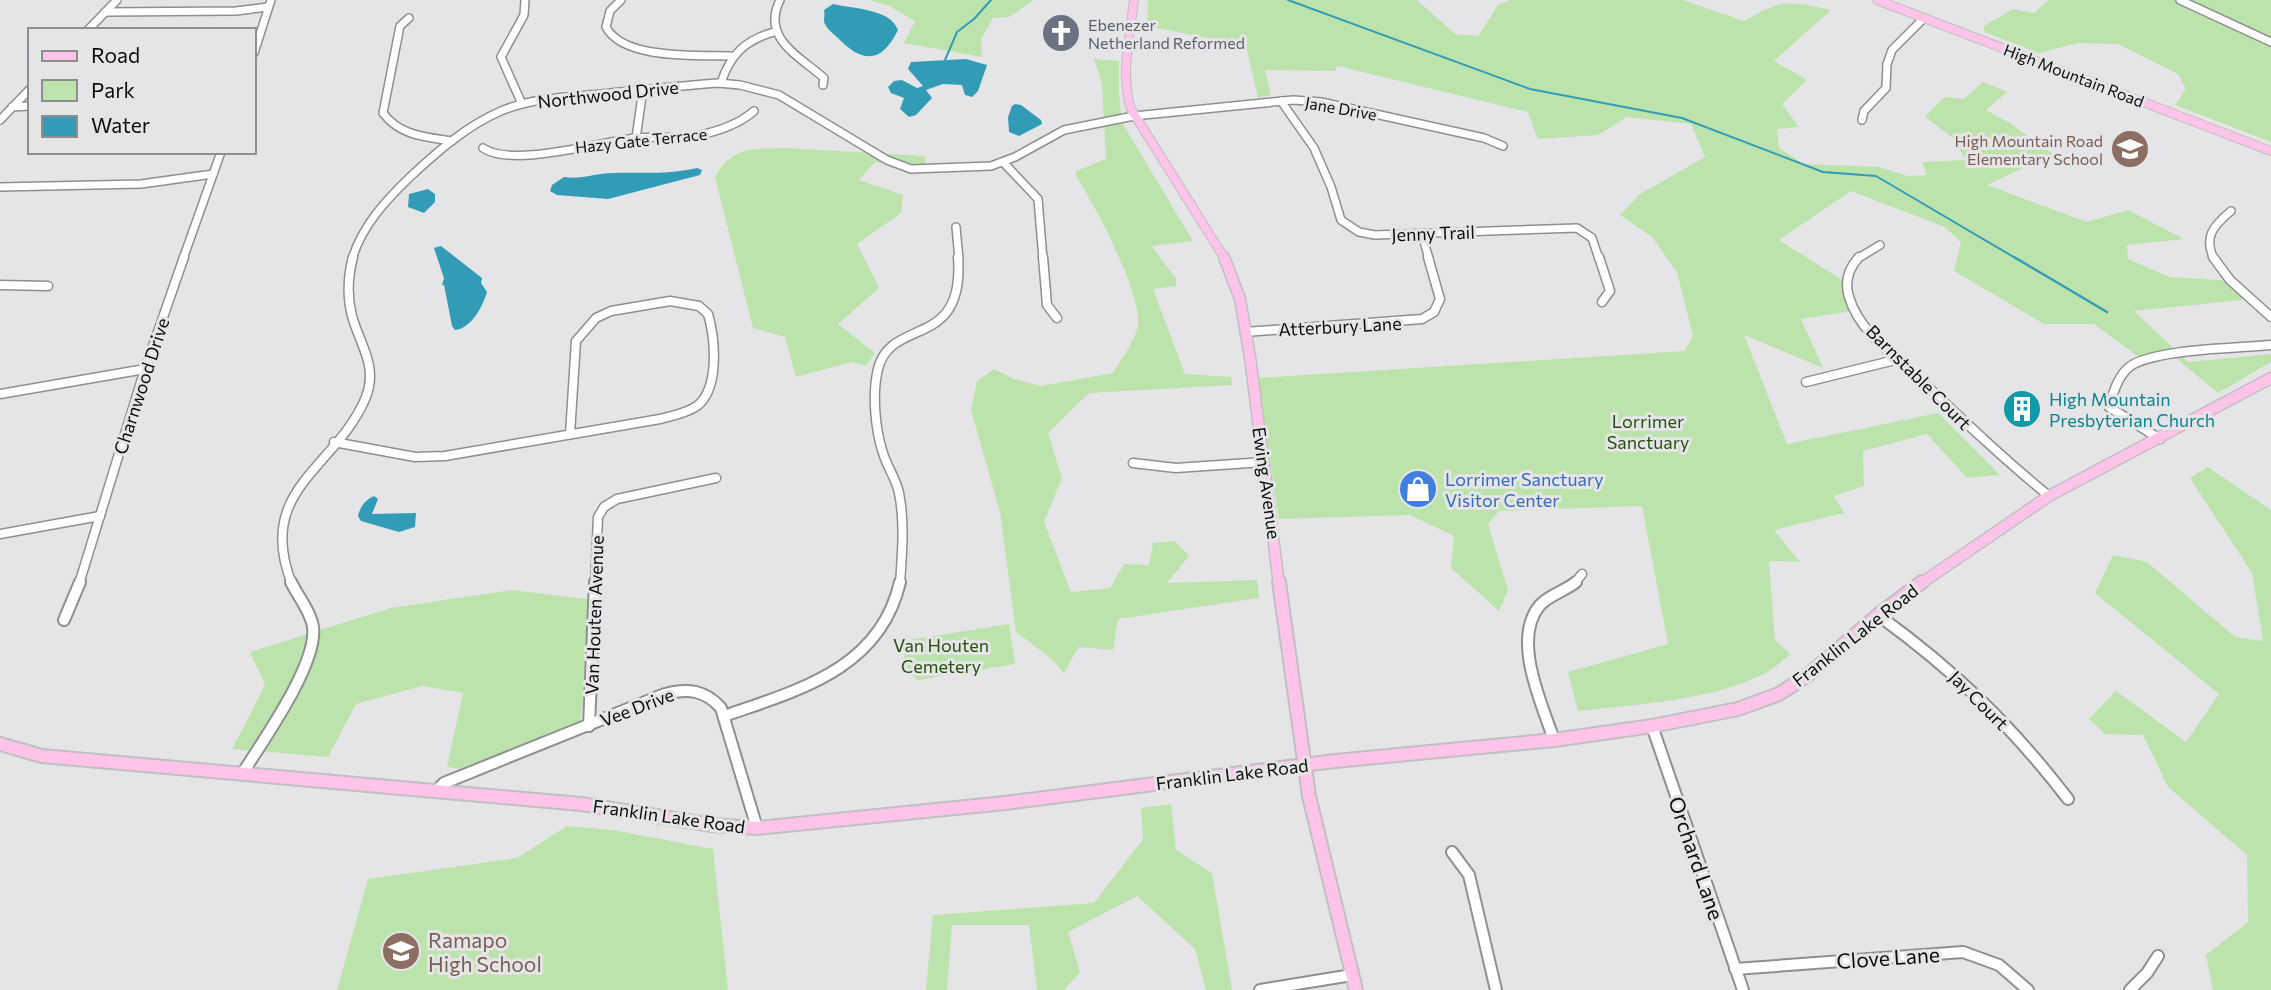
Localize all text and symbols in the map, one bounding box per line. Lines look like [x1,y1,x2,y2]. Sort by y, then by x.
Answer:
church icon: Ebenezer Netherland Reformed [1040,12,1082,54]
place label: Ebenezer Netherland Reformed [1088,15,1245,52]
legend [28,28,256,154]
street label: High Mountain Road [2001,40,2147,110]
text: Road [91,42,140,67]
street label: Northwood Drive [536,76,680,112]
text: Park [91,77,135,102]
street label: Jane Drive [1304,92,1378,124]
text: Water [91,112,150,137]
street label: Hazy Gate Terrace [574,124,708,156]
school or university icon: High Mountain Road Elementary School [2109,128,2151,170]
place label: High Mountain Road Elementary School [1954,131,2103,168]
street label: Jenny Trail [1391,221,1475,245]
street label: Atterbury Lane [1278,312,1402,340]
street label: Charnwood Drive [109,315,173,457]
street label: Barnstable Court [1862,320,1976,434]
building icon: High Mountain Presbyterian Church [2001,388,2043,430]
place label: High Mountain Presbyterian Church [2049,388,2215,431]
park label: Lorrimer Sanctuary [1607,410,1689,453]
street label: Ewing Avenue [1248,426,1286,540]
shop icon: Lorrimer Sanctuary Visitor Center [1397,468,1439,510]
place label: Lorrimer Sanctuary Visitor Center [1445,468,1603,511]
street label: Van Houten Avenue [580,535,608,695]
street label: Franklin Lake Road [1788,579,1922,691]
park label: Van Houten Cemetery [893,634,989,677]
street label: Jay Court [1945,666,2013,734]
street label: Vee Drive [597,683,677,731]
street label: Franklin Lake Road [1154,754,1310,794]
street label: Orchard Lane [1664,793,1730,923]
street label: Franklin Lake Road [591,794,747,838]
place label: Ramapo High School [428,927,542,976]
school or university icon: Ramapo High School [380,930,422,972]
street label: Clove Lane [1835,941,1941,973]

